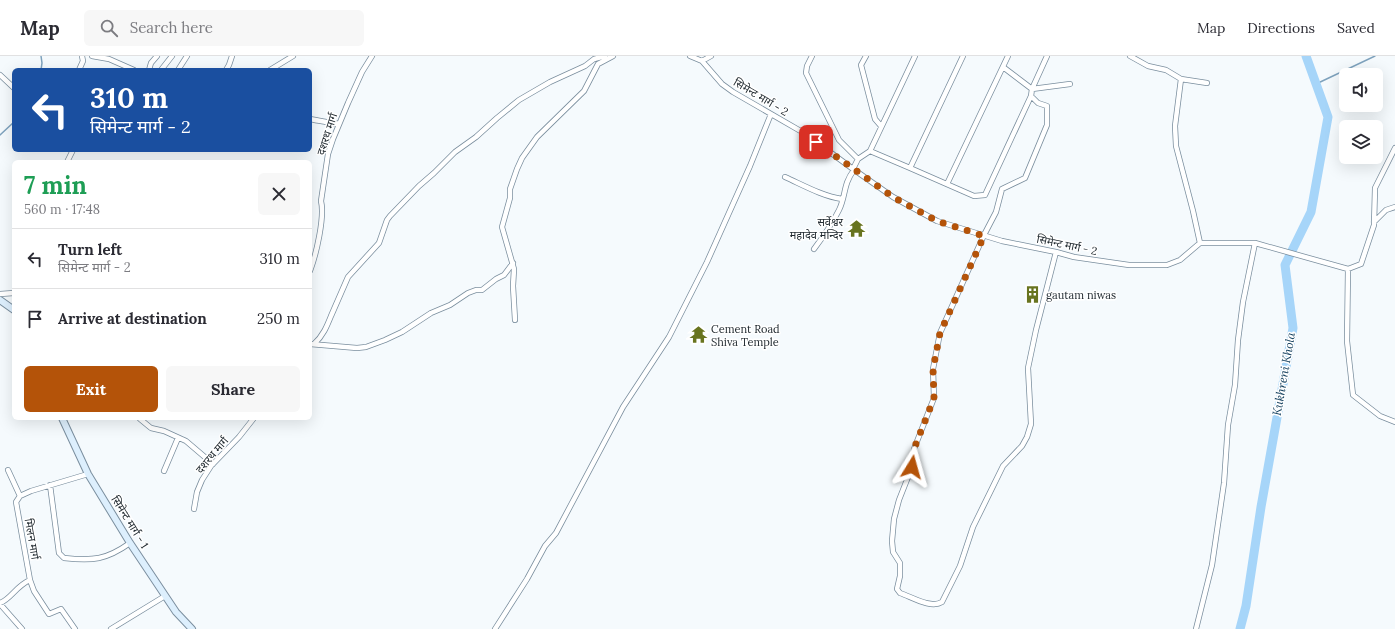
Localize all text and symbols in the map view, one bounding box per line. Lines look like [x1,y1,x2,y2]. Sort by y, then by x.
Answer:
search box [84,10,364,46]
text: Map [20,16,60,40]
icon: search [98,17,120,39]
text: Search here [130,18,213,37]
text: Map [1197,19,1225,37]
text: Directions [1247,19,1315,37]
text: Saved [1337,19,1375,37]
map controls [1339,68,1383,164]
button: sound [1339,68,1383,112]
street label: सिमेन्ट मार्ग - 2 [731,75,791,119]
text: 310 m [90,80,168,116]
icon: left [24,84,76,136]
street label: दशरथ मार्ग [314,110,341,157]
text: सिमेन्ट मार्ग - 2 [90,115,191,138]
button: layers [1339,120,1383,164]
pin [799,125,833,159]
icon: arrive [805,131,827,153]
text: 7 min [24,170,87,201]
button: close [258,173,300,215]
text: 560 m · 17:48 [24,201,100,218]
place label: सर्वेश्वर महादेव मन्दिर [790,215,843,242]
temple icon: सर्वेश्वर महादेव मन्दिर [846,218,866,238]
street label: सिमेन्ट मार्ग - 2 [1035,232,1099,258]
text: Turn left [58,240,122,259]
icon: left [24,248,46,270]
text: 310 m [260,249,300,268]
text: सिमेन्ट मार्ग - 2 [58,259,131,276]
building icon: gautam niwas [1023,285,1043,305]
place label: gautam niwas [1046,288,1116,302]
icon: arrive [24,308,46,330]
text: Arrive at destination [58,309,207,328]
text: 250 m [257,309,300,328]
place label: Cement Road Shiva Temple [711,322,780,349]
temple icon: Cement Road Shiva Temple [688,325,708,345]
water label: Kukhreni Khola [1269,331,1298,417]
button: Exit [24,366,158,412]
button: Share [166,366,300,412]
street label: दशरथ मार्ग [193,433,232,476]
position arrow [891,446,933,488]
street label: सिमेन्ट मार्ग - 1 [108,493,152,551]
street label: मिलन मार्ग [22,517,43,562]

